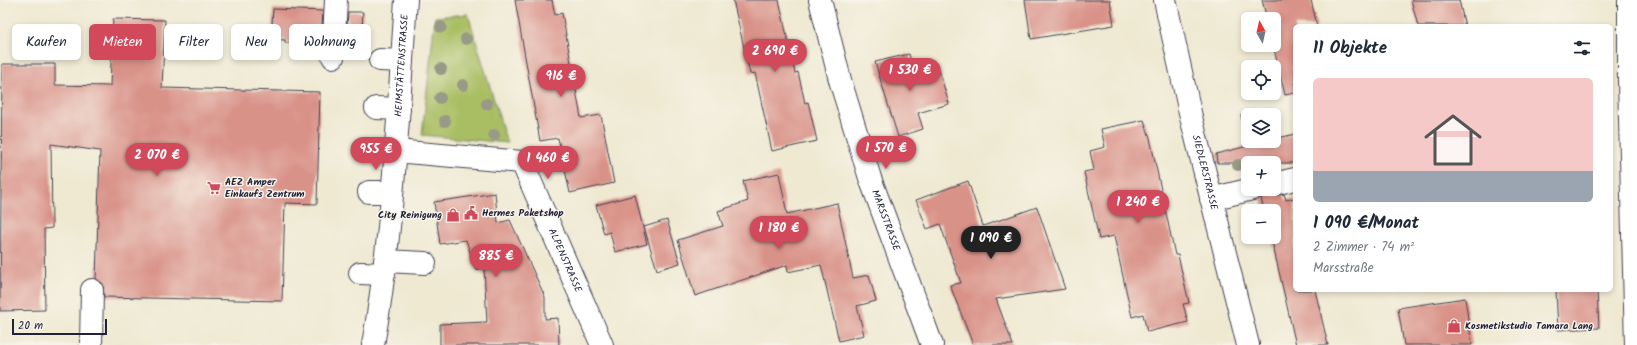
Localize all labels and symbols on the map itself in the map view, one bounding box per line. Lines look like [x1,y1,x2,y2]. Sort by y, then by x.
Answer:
north arrow [1241,12,1281,52]
street label: HEIMSTÄTTENSTRASSE [390,13,413,117]
pin: 2 690 € [738,39,812,73]
pin: 1 530 € [873,58,947,92]
pin: 916 € [533,64,589,98]
street label: SIEDLERSTRASSE [1188,133,1222,213]
pin: 1 570 € [849,136,923,170]
pin: 955 € [348,137,404,171]
pin: 2 070 € [120,143,194,177]
pin: 1 460 € [511,146,585,180]
place label: AEZ Amper Einkaufs Zentrum [225,174,304,202]
supermarket icon: AEZ Amper Einkaufs Zentrum [206,180,222,196]
street label: MARSSTRASSE [867,187,905,254]
pin: 1 240 € [1101,190,1175,224]
public building icon: Hermes Paketshop [463,205,479,221]
place label: Hermes Paketshop [482,205,564,221]
place label: City Reinigung [378,207,442,223]
shop icon: City Reinigung [445,207,461,223]
pin: 1 180 € [742,216,816,250]
street label: ALPENSTRASSE [544,226,587,296]
pin: 1 090 € [954,226,1028,260]
pin: 885 € [468,244,524,278]
scale bar [12,317,107,336]
shop icon: Kosmetikstudio Tamara Lang [1446,318,1462,334]
place label: Kosmetikstudio Tamara Lang [1465,318,1593,334]

